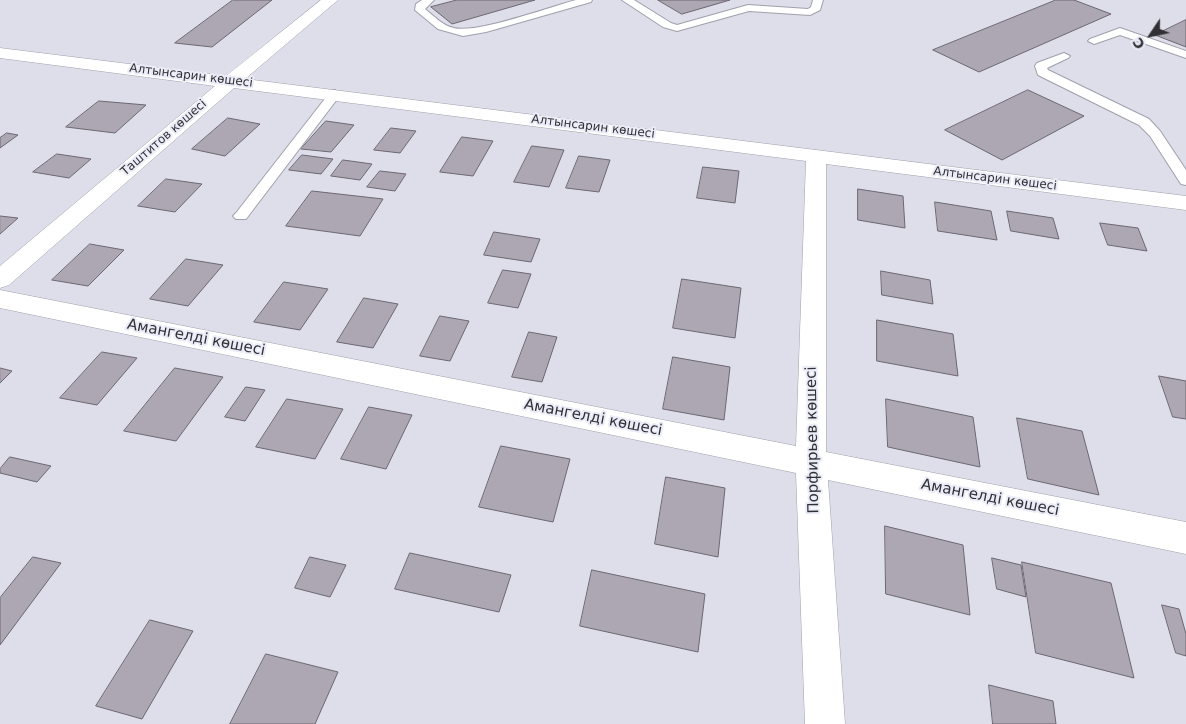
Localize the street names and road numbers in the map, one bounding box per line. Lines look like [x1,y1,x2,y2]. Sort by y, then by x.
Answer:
street label: Алтынсарин көшесі [129,61,253,91]
street label: Таштитов көшесі [118,97,210,179]
street label: Алтынсарин көшесі [531,112,655,142]
street label: Алтынсарин көшесі [933,164,1057,194]
street label: Амангелді көшесі [125,316,267,360]
street label: Порфирьев көшесі [803,366,823,514]
street label: Амангелді көшесі [522,396,664,440]
street label: Амангелді көшесі [919,476,1061,520]

